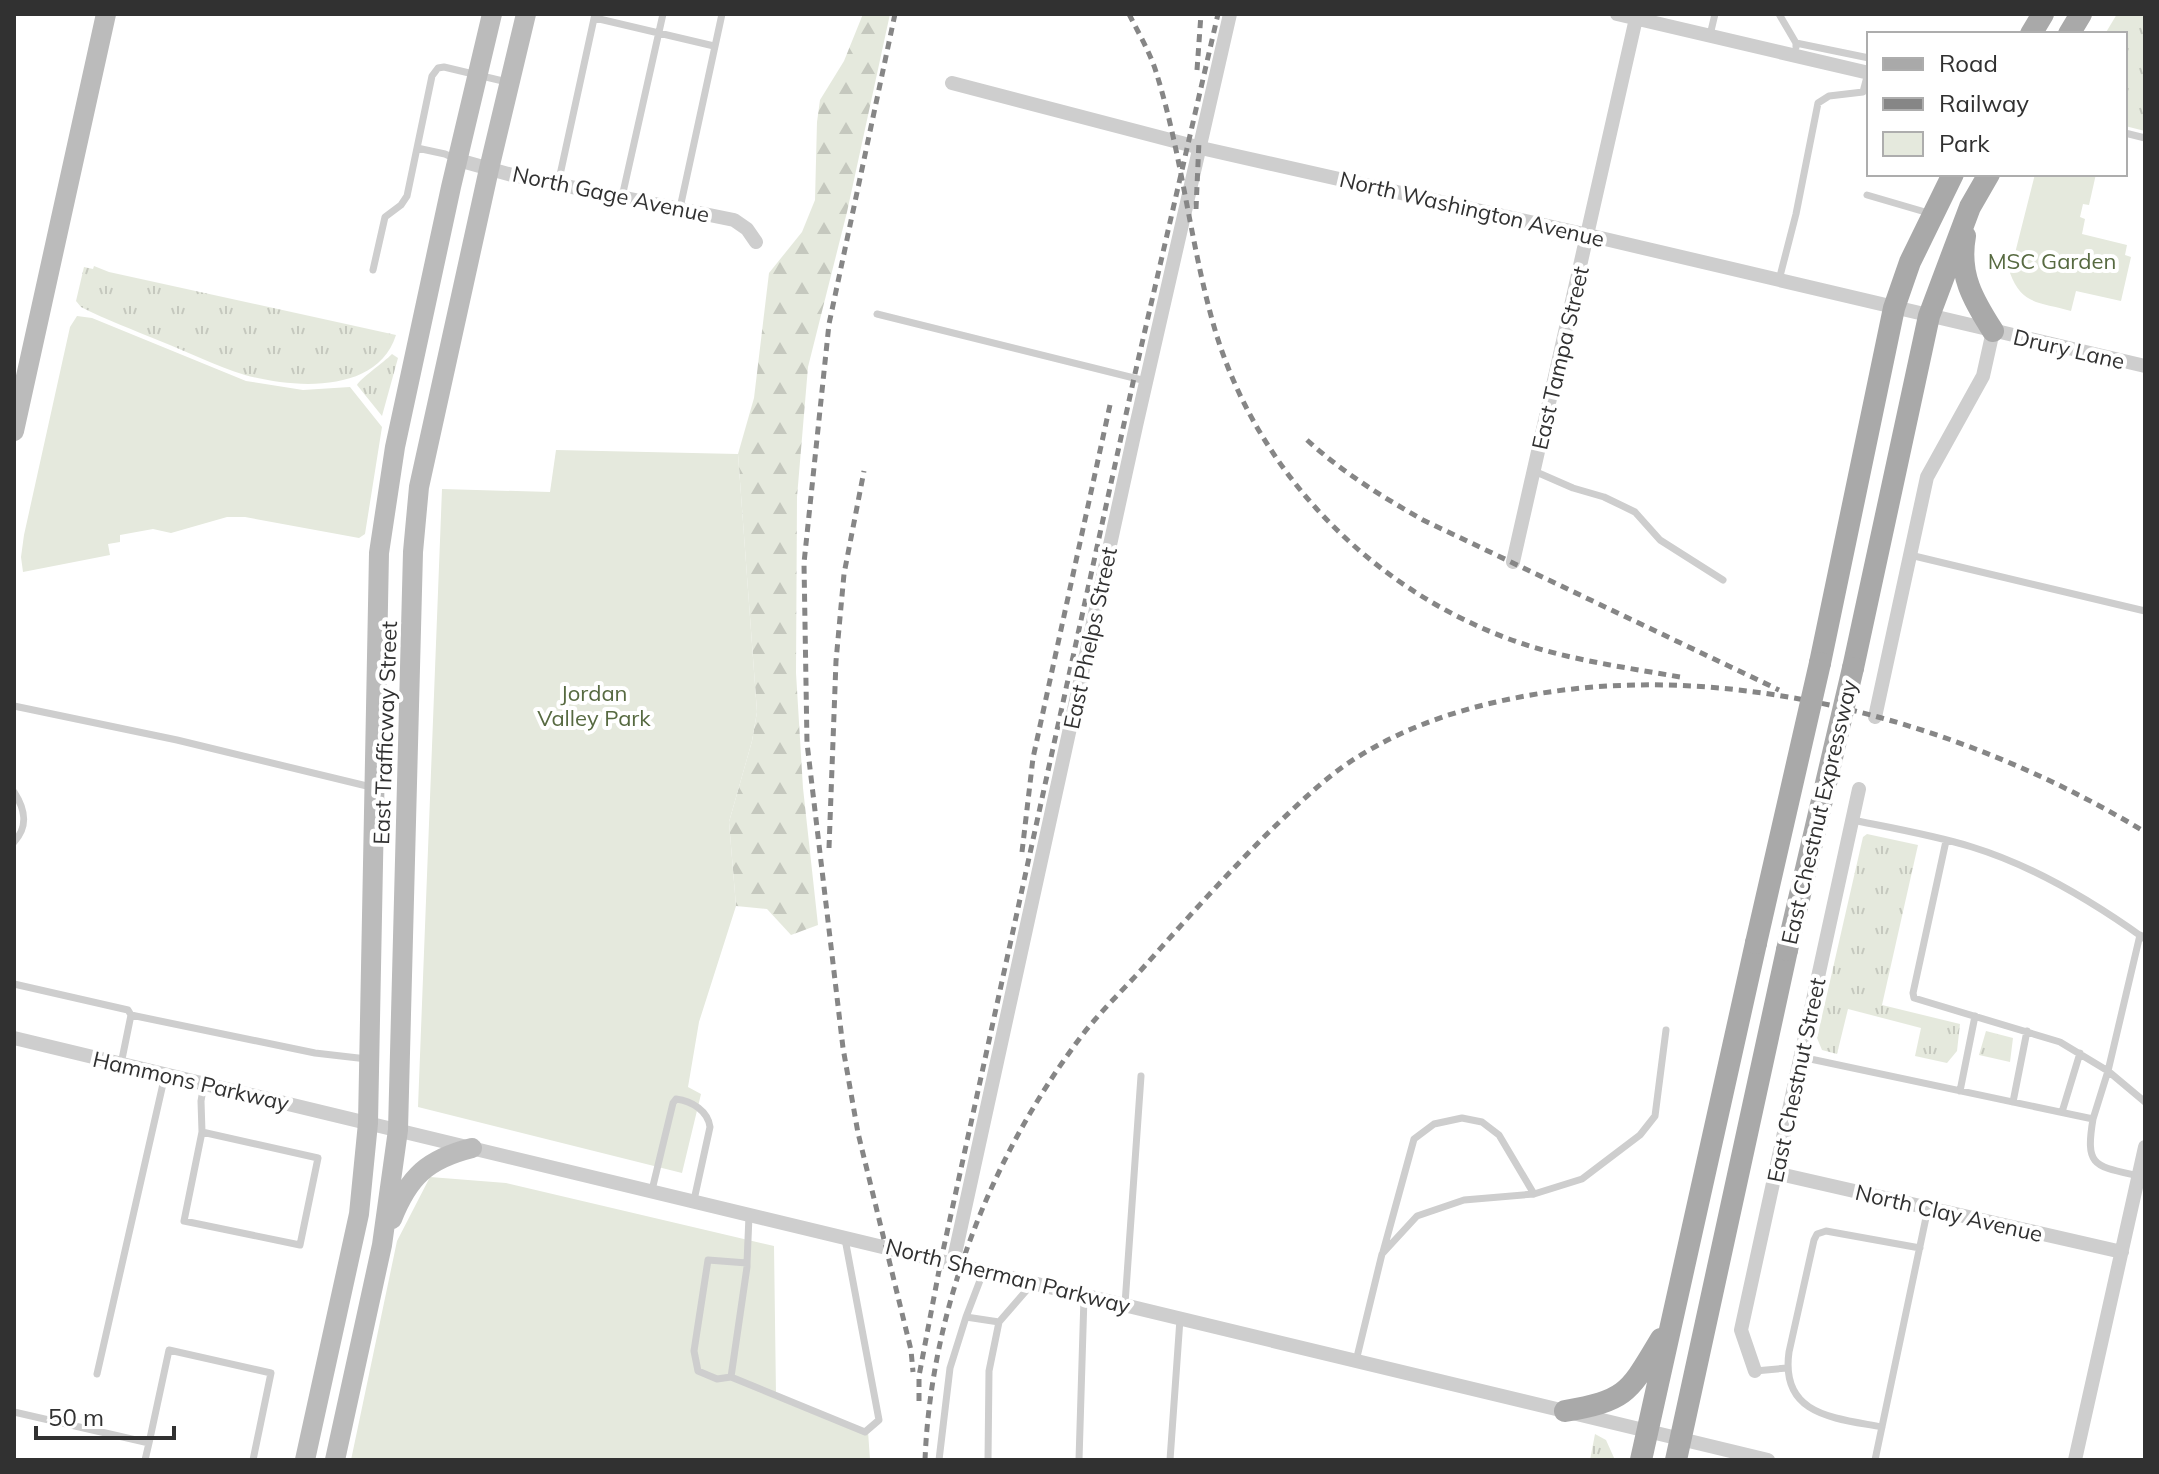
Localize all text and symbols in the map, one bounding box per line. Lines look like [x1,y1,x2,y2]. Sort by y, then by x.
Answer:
legend [1867,32,2127,176]
text: Road [1939,48,1998,78]
text: Railway [1939,88,2029,118]
text: Park [1939,128,1990,158]
street label: North Gage Avenue [510,159,712,229]
street label: North Washington Avenue [1337,165,1607,253]
park label: MSC Garden [1988,247,2116,275]
street label: East Tampa Street [1525,263,1595,452]
street label: Drury Lane [2011,323,2127,375]
street label: East Phelps Street [1057,544,1123,732]
street label: East Trafficway Street [367,620,403,845]
street label: East Chestnut Expressway [1775,677,1863,947]
park label: Jordan Valley Park [537,679,651,732]
street label: East Chestnut Street [1761,975,1831,1185]
street label: Hammons Parkway [90,1045,292,1117]
street label: North Clay Avenue [1853,1178,2045,1248]
street label: North Sherman Parkway [883,1232,1134,1320]
scale bar [36,1390,174,1440]
text: 50 m [48,1402,104,1432]

